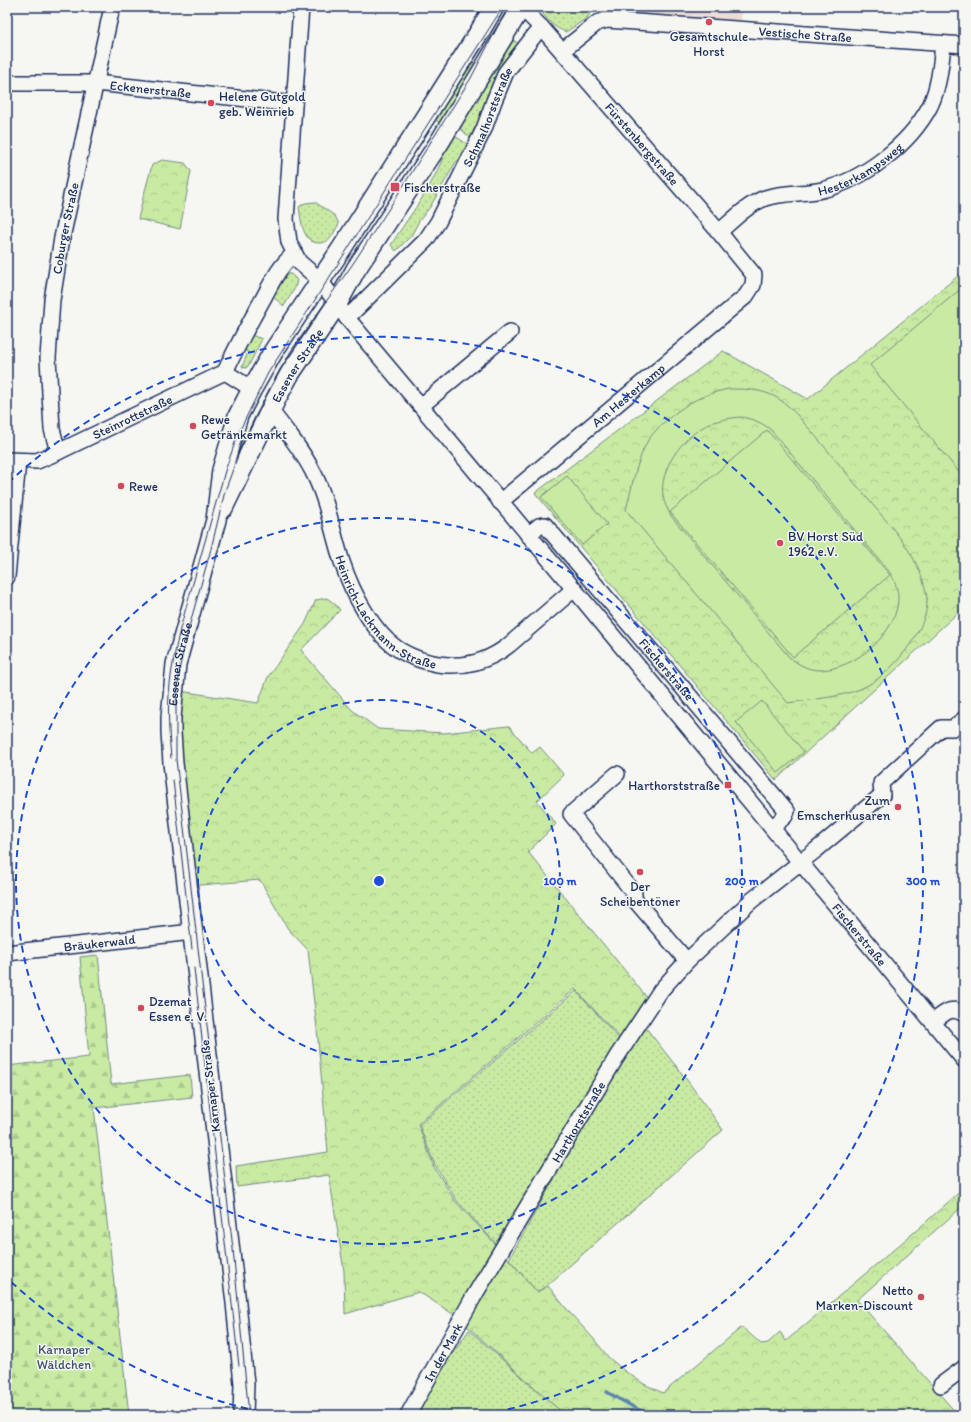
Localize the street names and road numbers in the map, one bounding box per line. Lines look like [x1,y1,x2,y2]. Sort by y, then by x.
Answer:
street label: Vestische Straße [758,23,852,45]
street label: Schmalhorststraße [459,63,515,169]
street label: Eckenerstraße [109,77,192,101]
street label: Fürstenbergstraße [602,100,682,188]
street label: Hesterkampsweg [816,139,906,198]
street label: Coburger Straße [49,181,81,275]
street label: Essener Straße [268,325,326,405]
street label: Am Hesterkamp [588,360,668,430]
street label: Steinrottstraße [90,391,174,442]
street label: Heinrich-Lackmann-Straße [333,553,438,671]
street label: Essener Straße [165,620,195,706]
street label: Fischerstraße [636,635,697,703]
street label: Fischerstraße [830,900,890,969]
street label: Bräukerwald [63,931,136,954]
street label: Karnaper Straße [197,1039,223,1133]
street label: Harthorststraße [548,1078,608,1165]
street label: In der Mark [421,1320,465,1384]

